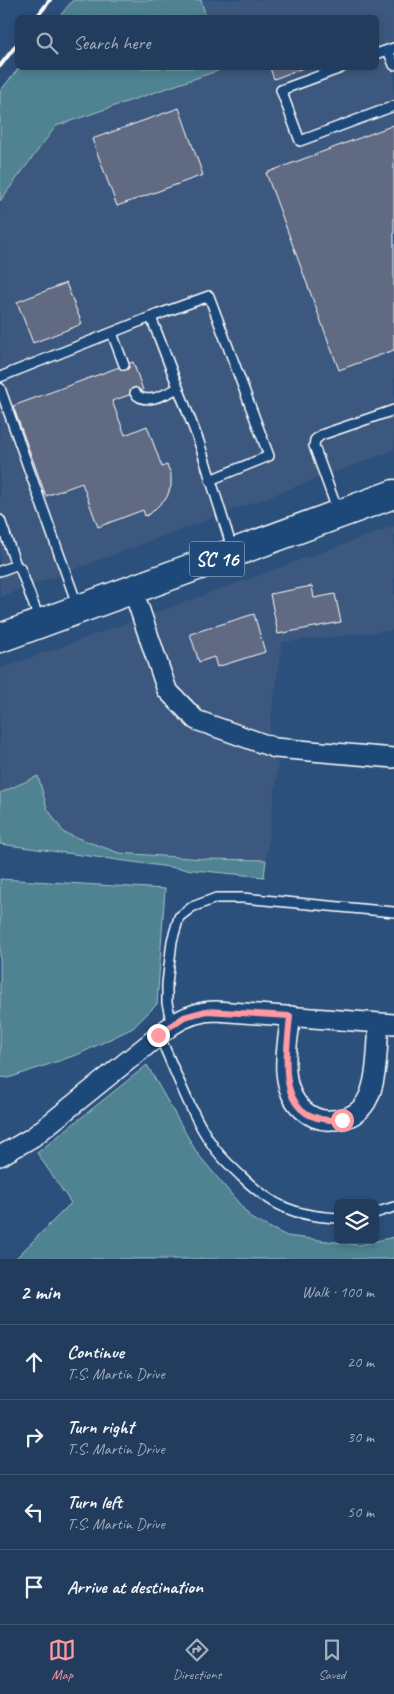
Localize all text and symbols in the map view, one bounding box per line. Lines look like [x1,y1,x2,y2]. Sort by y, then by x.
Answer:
search box [15,15,379,70]
icon: search [33,29,61,57]
text: Search here [73,31,150,55]
road number: SC 16 [190,542,244,576]
route end [147,1024,170,1047]
route start [331,1109,354,1132]
map controls [334,1199,379,1244]
button: layers [334,1199,379,1244]
text: 2 min [20,1279,60,1305]
text: Walk · 100 m [302,1282,374,1302]
text: Continue [67,1340,124,1364]
icon: ahead [20,1348,48,1376]
text: 20 m [347,1352,374,1372]
text: T.S. Martin Drive [67,1364,165,1384]
text: Turn right [67,1415,134,1439]
icon: right [20,1423,48,1451]
text: 30 m [347,1427,374,1447]
text: T.S. Martin Drive [67,1439,165,1459]
text: Turn left [67,1490,122,1514]
icon: left [20,1498,48,1526]
text: 50 m [347,1502,374,1522]
text: T.S. Martin Drive [67,1514,165,1534]
icon: arrive [20,1573,48,1601]
text: Arrive at destination [67,1575,203,1599]
tab: Map [48,1636,76,1683]
tab: Directions [173,1636,221,1683]
tab: Saved [318,1636,346,1683]

